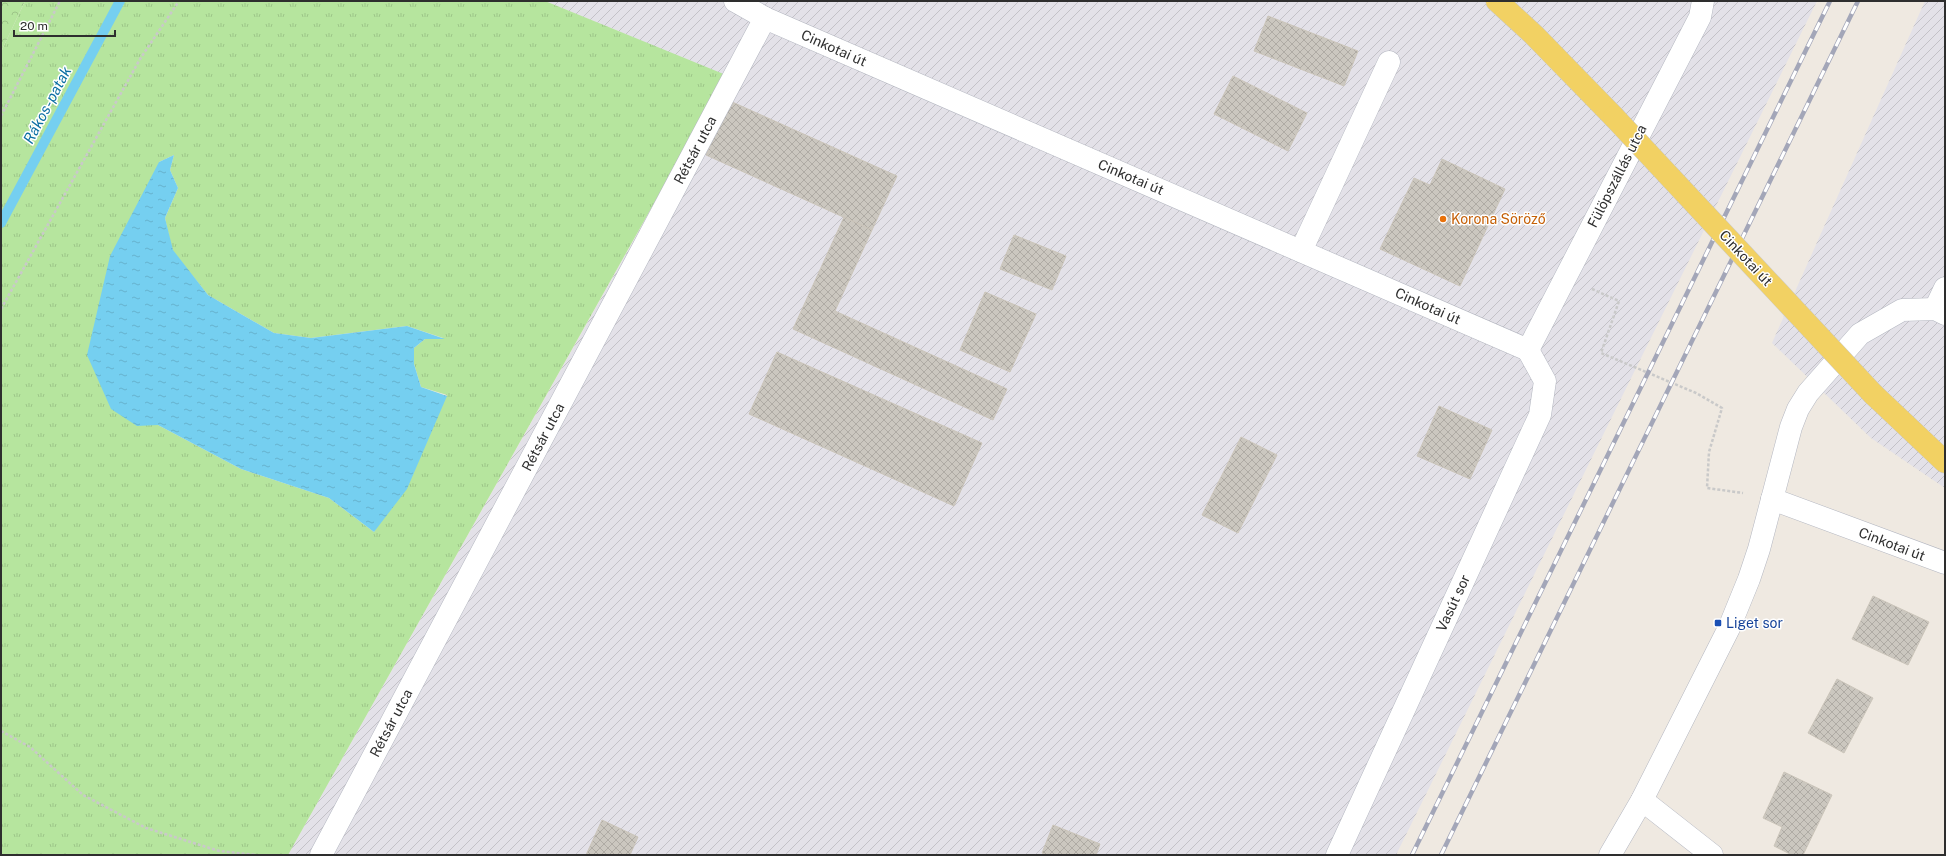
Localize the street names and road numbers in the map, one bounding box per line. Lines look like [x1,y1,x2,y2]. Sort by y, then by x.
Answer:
street label: Cinkotai út [799,26,869,70]
street label: Rétsár utca [670,113,720,187]
street label: Fülöpszállás utca [1584,122,1650,230]
street label: Cinkotai út [1096,156,1166,198]
street label: Cinkotai út [1716,227,1776,289]
street label: Cinkotai út [1393,284,1463,328]
street label: Rétsár utca [518,400,568,474]
street label: Cinkotai út [1856,524,1928,564]
street label: Vasút sor [1433,572,1473,634]
street label: Rétsár utca [366,686,416,760]

